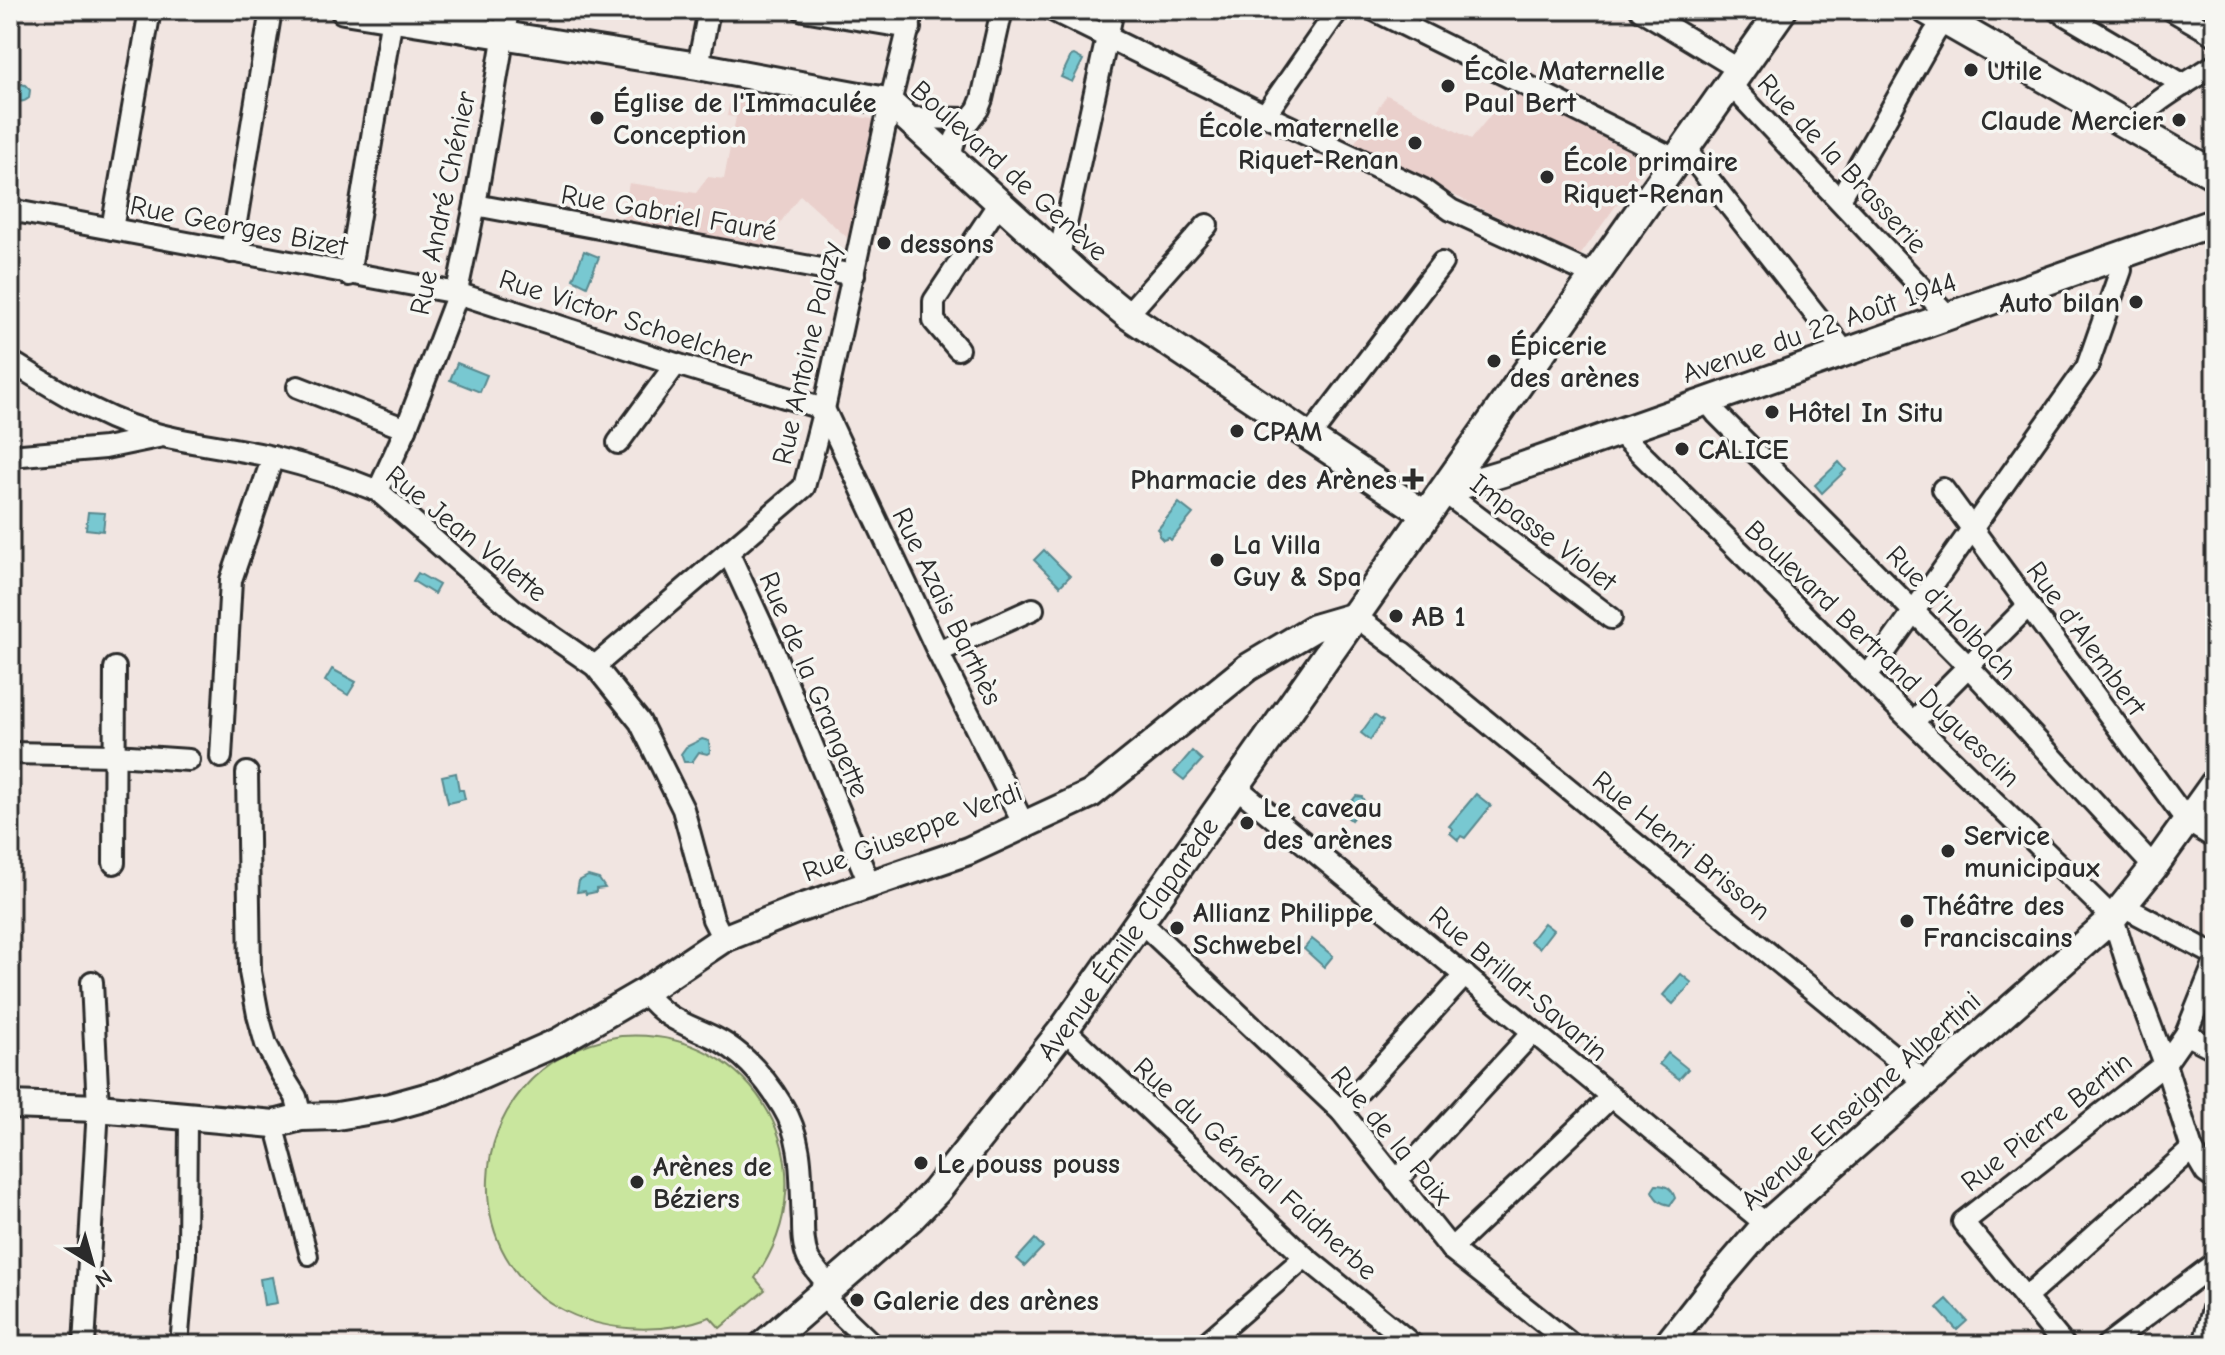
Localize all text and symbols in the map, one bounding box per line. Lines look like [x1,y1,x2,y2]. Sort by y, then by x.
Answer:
place label: École Maternelle Paul Bert [1464,54,1665,119]
place label: Utile [1987,55,2042,87]
marker: Utile [1962,61,1980,79]
street label: Rue de la Brasserie [1751,67,1934,260]
street label: Boulevard de Genève [904,74,1114,268]
marker: École Maternelle Paul Bert [1439,77,1457,95]
place label: Église de l'Immaculée Conception [613,86,877,151]
street label: Rue André Chénier [404,88,482,318]
place label: Claude Mercier [1981,105,2164,137]
marker: Église de l'Immaculée Conception [588,109,606,127]
place label: École maternelle Riquet-Renan [1198,111,1399,176]
marker: Claude Mercier [2170,111,2188,129]
marker: École maternelle Riquet-Renan [1406,134,1424,152]
place label: École primaire Riquet-Renan [1563,145,1738,210]
marker: École primaire Riquet-Renan [1538,168,1556,186]
street label: Rue Gabriel Fauré [558,178,779,248]
street label: Rue Georges Bizet [127,189,351,263]
place label: dessons [900,228,994,260]
marker: dessons [875,234,893,252]
street label: Rue Antoine Palazy [766,238,848,468]
street label: Rue Victor Schoelcher [495,263,756,375]
street label: Avenue du 22 Août 1944 [1678,266,1960,390]
place label: Auto bilan [2000,287,2120,319]
marker: Auto bilan [2127,293,2145,311]
place label: Épicerie des arènes [1510,329,1640,394]
marker: Épicerie des arènes [1485,352,1503,370]
place label: Hôtel In Situ [1788,397,1944,429]
marker: Hôtel In Situ [1763,403,1781,421]
place label: CPAM [1253,416,1322,448]
marker: CPAM [1228,422,1246,440]
place label: CALICE [1698,434,1789,466]
marker: CALICE [1673,440,1691,458]
street label: Rue Jean Valette [379,459,553,608]
place label: Pharmacie des Arènes [1130,464,1397,496]
street label: Impasse Violet [1464,468,1623,599]
marker: Pharmacie des Arènes [1404,470,1422,488]
street label: Rue Azais Barthès [885,503,1009,710]
street label: Boulevard Bertrand Duguesclin [1738,514,2027,794]
place label: La Villa Guy & Spa [1233,529,1362,593]
street label: Rue d'Holbach [1879,539,2023,686]
marker: La Villa Guy & Spa [1208,551,1226,569]
street label: Rue d'Alembert [2020,555,2153,723]
street label: Rue de la Grangette [752,567,876,802]
place label: AB 1 [1412,601,1466,633]
marker: AB 1 [1387,607,1405,625]
street label: Rue Henri Brisson [1586,764,1777,927]
street label: Rue Giuseppe Verdi [798,775,1027,889]
place label: Le caveau des arènes [1263,792,1393,856]
street label: Avenue Émile Claparède [1031,811,1225,1067]
marker: Le caveau des arènes [1238,814,1256,832]
place label: Service municipaux [1964,820,2100,884]
marker: Service municipaux [1939,842,1957,860]
place label: Théâtre des Franciscains [1923,890,2072,954]
place label: Allianz Philippe Schwebel [1193,897,1374,961]
street label: Rue Brillat-Savarin [1422,900,1614,1068]
marker: Théâtre des Franciscains [1898,912,1916,930]
marker: Allianz Philippe Schwebel [1168,919,1186,937]
street label: Avenue Enseigne Albertini [1734,985,1987,1217]
street label: Rue Pierre Bertin [1955,1045,2138,1198]
street label: Rue du Général Faidherbe [1127,1051,1384,1286]
street label: Rue de la Paix [1324,1060,1459,1212]
place label: Le pouss pouss [937,1148,1120,1180]
place label: Arènes de Béziers [653,1151,772,1215]
marker: Le pouss pouss [912,1154,930,1172]
marker: Arènes de Béziers [628,1173,646,1191]
north arrow [52,1223,132,1303]
text: N [90,1263,117,1293]
place label: Galerie des arènes [873,1285,1099,1317]
marker: Galerie des arènes [848,1291,866,1309]

